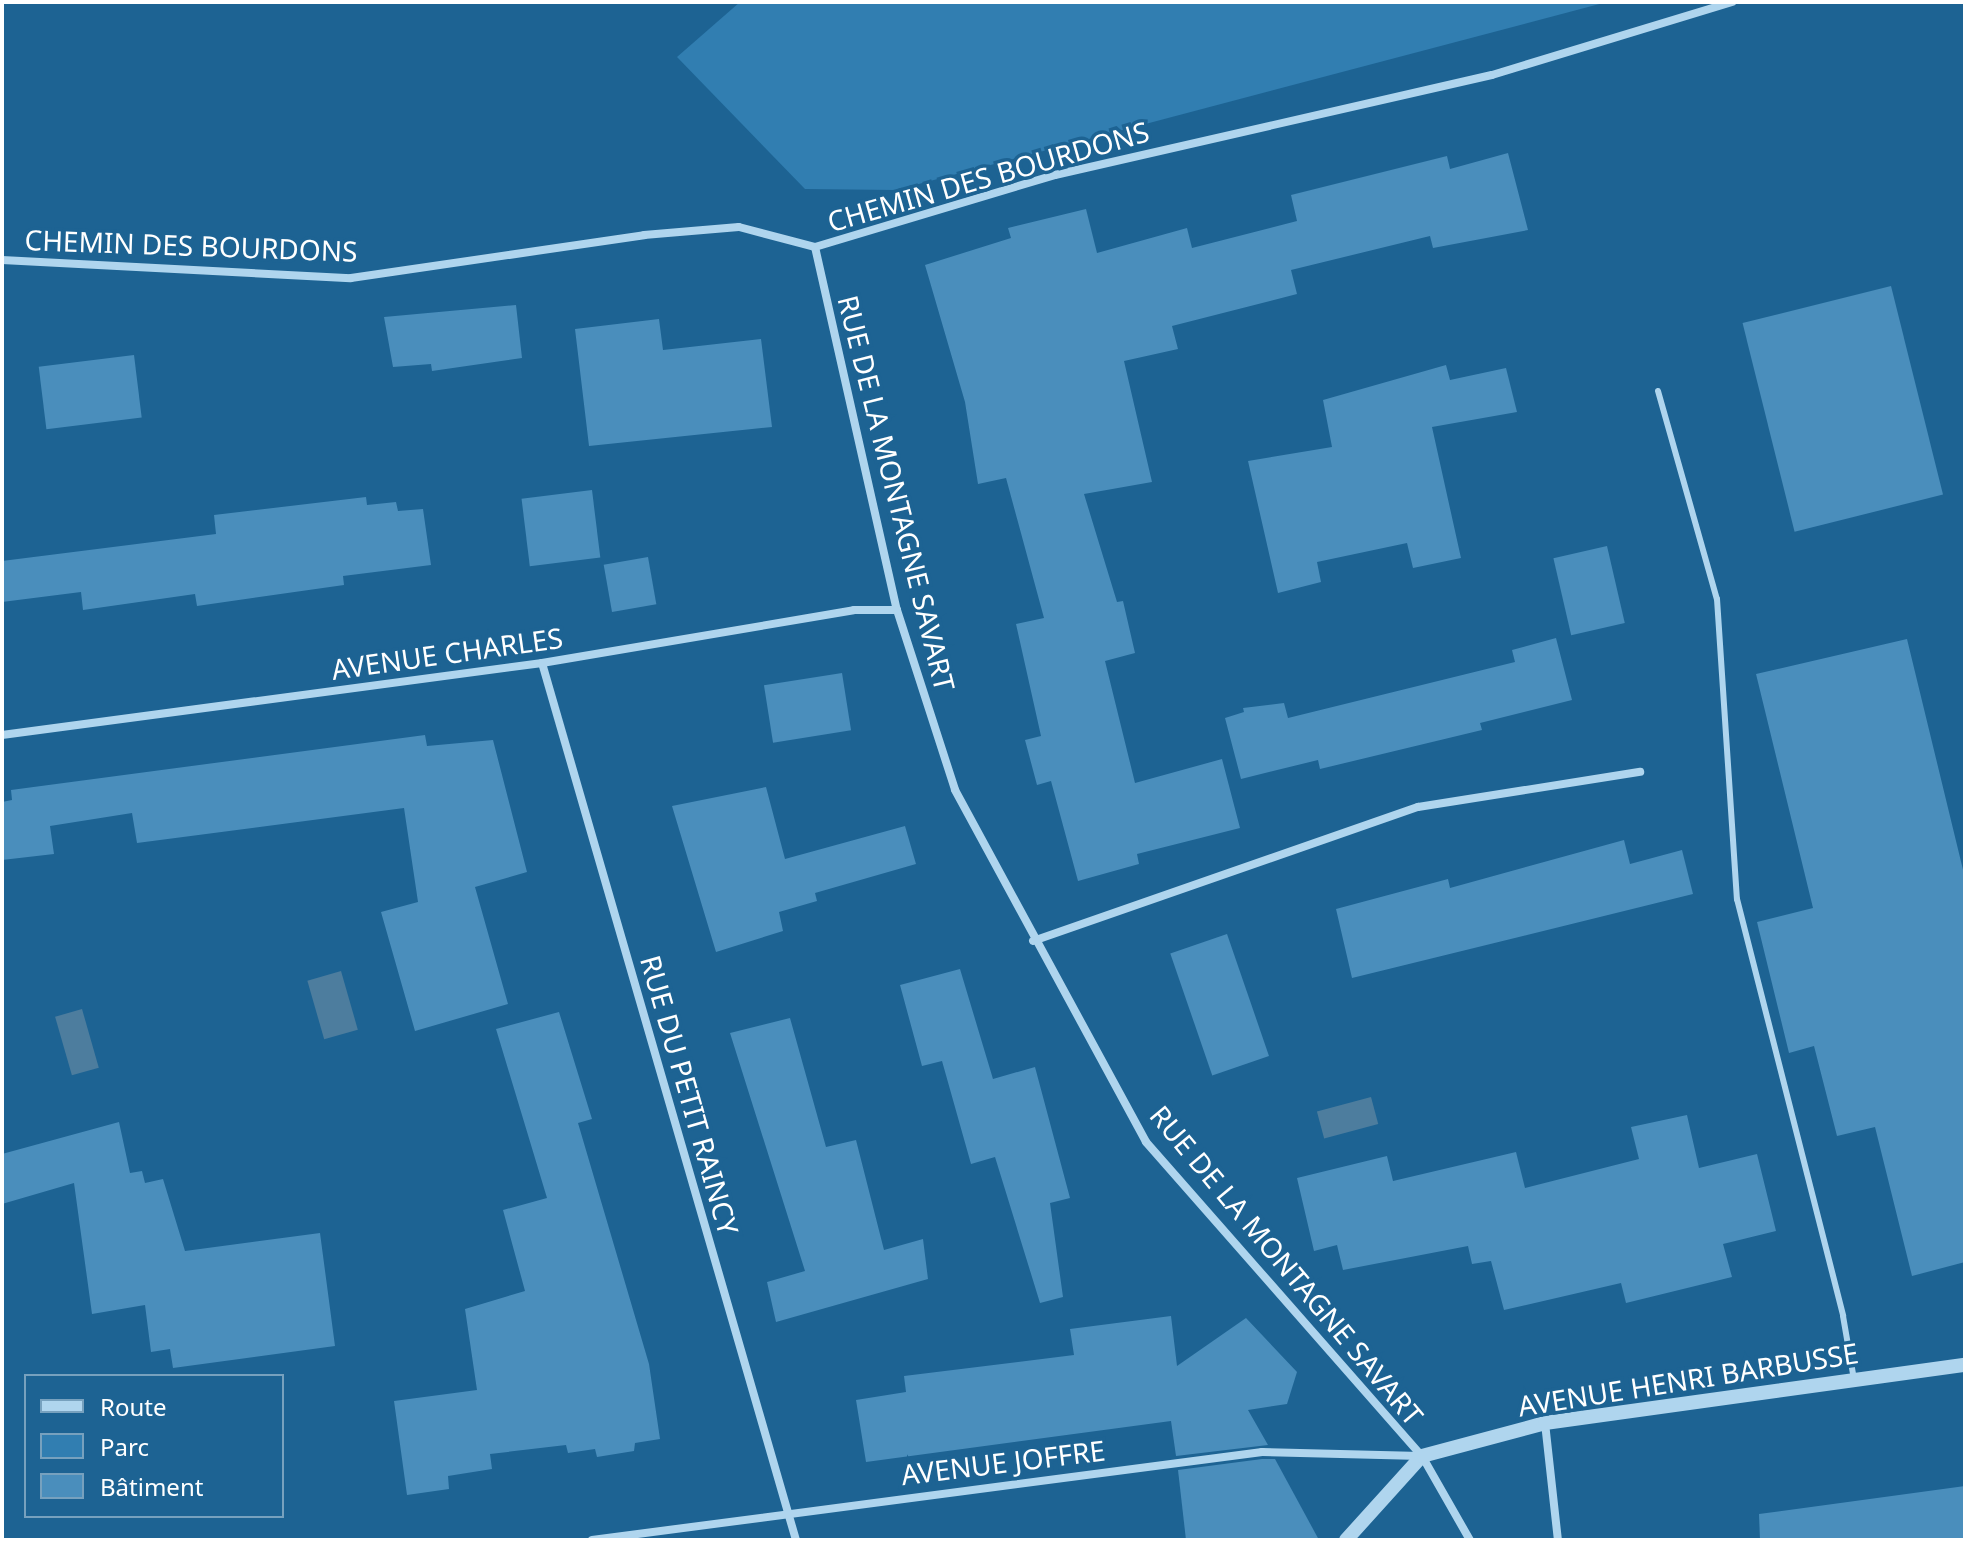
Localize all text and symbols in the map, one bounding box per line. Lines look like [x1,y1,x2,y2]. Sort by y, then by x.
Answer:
street label: CHEMIN DES BOURDONS [823,114,1153,238]
street label: CHEMIN DES BOURDONS [24,222,358,268]
street label: RUE DE LA MONTAGNE SAVART [832,292,962,694]
street label: AVENUE CHARLES [329,620,565,686]
street label: RUE DU PETIT RAINCY [634,951,746,1239]
street label: RUE DE LA MONTAGNE SAVART [1143,1098,1431,1432]
street label: AVENUE HENRI BARBUSSE [1515,1335,1861,1423]
legend [24,1374,284,1518]
text: Route [100,1390,166,1423]
text: Parc [100,1430,149,1463]
street label: AVENUE JOFFRE [899,1433,1107,1491]
text: Bâtiment [100,1470,203,1503]

